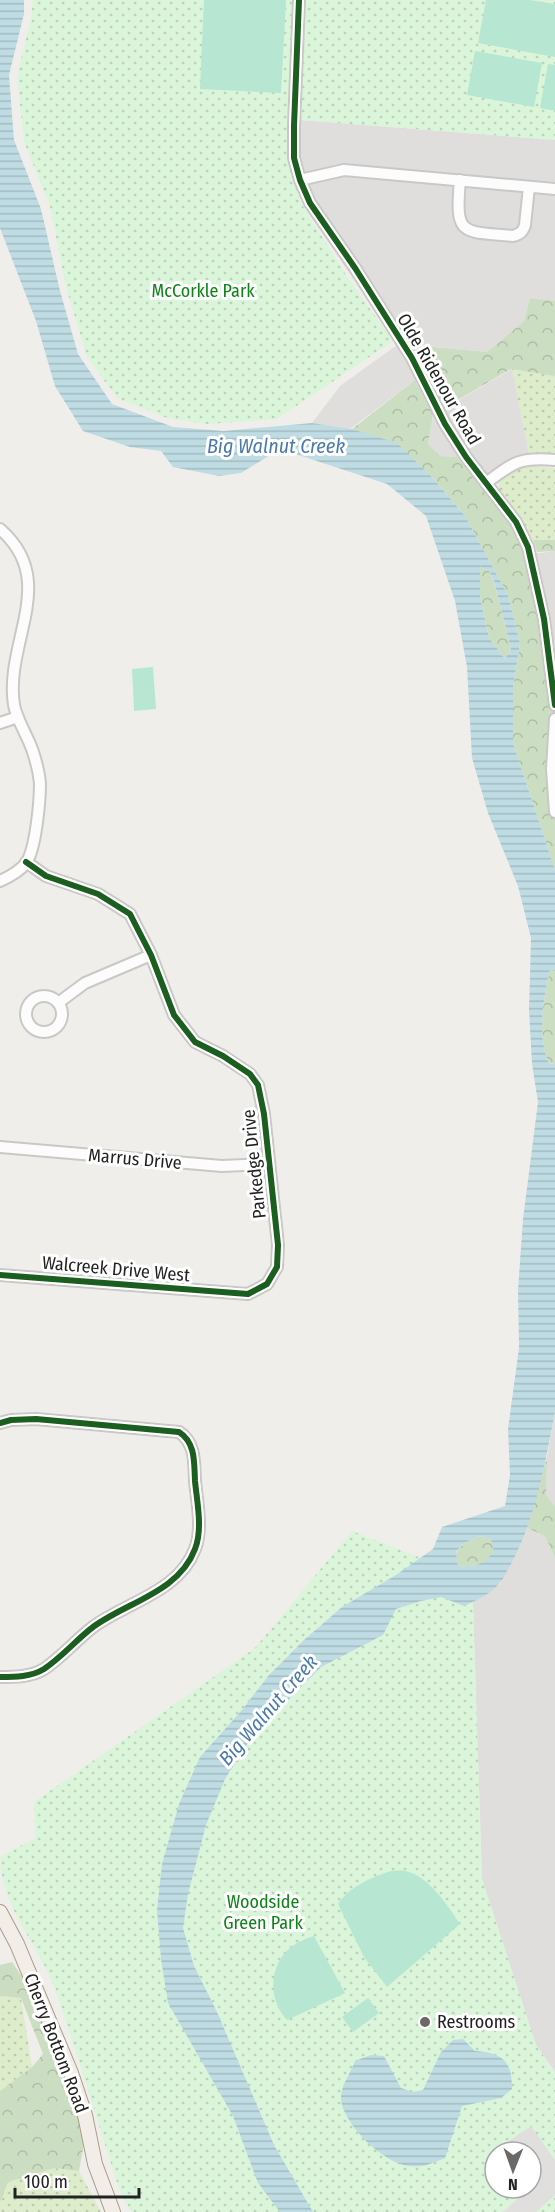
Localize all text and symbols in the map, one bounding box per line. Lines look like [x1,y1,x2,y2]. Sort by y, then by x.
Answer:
park label: McCorkle Park [151,280,255,302]
street label: Olde Ridenour Road [393,309,485,449]
water label: Big Walnut Creek [207,434,345,458]
street label: Parkedge Drive [237,1108,271,1220]
street label: Marrus Drive [87,1144,183,1174]
street label: Walcreek Drive West [41,1252,191,1286]
water label: Big Walnut Creek [214,1650,322,1770]
park label: Woodside Green Park [223,1891,303,1934]
street label: Cherry Bottom Road [19,1970,93,2116]
place label: Restrooms [437,2011,516,2033]
marker: Restrooms [418,2015,432,2029]
north arrow [483,2140,543,2200]
scale bar [15,2161,140,2199]
text: 100 m [24,2171,68,2193]
text: N [508,2175,518,2194]

